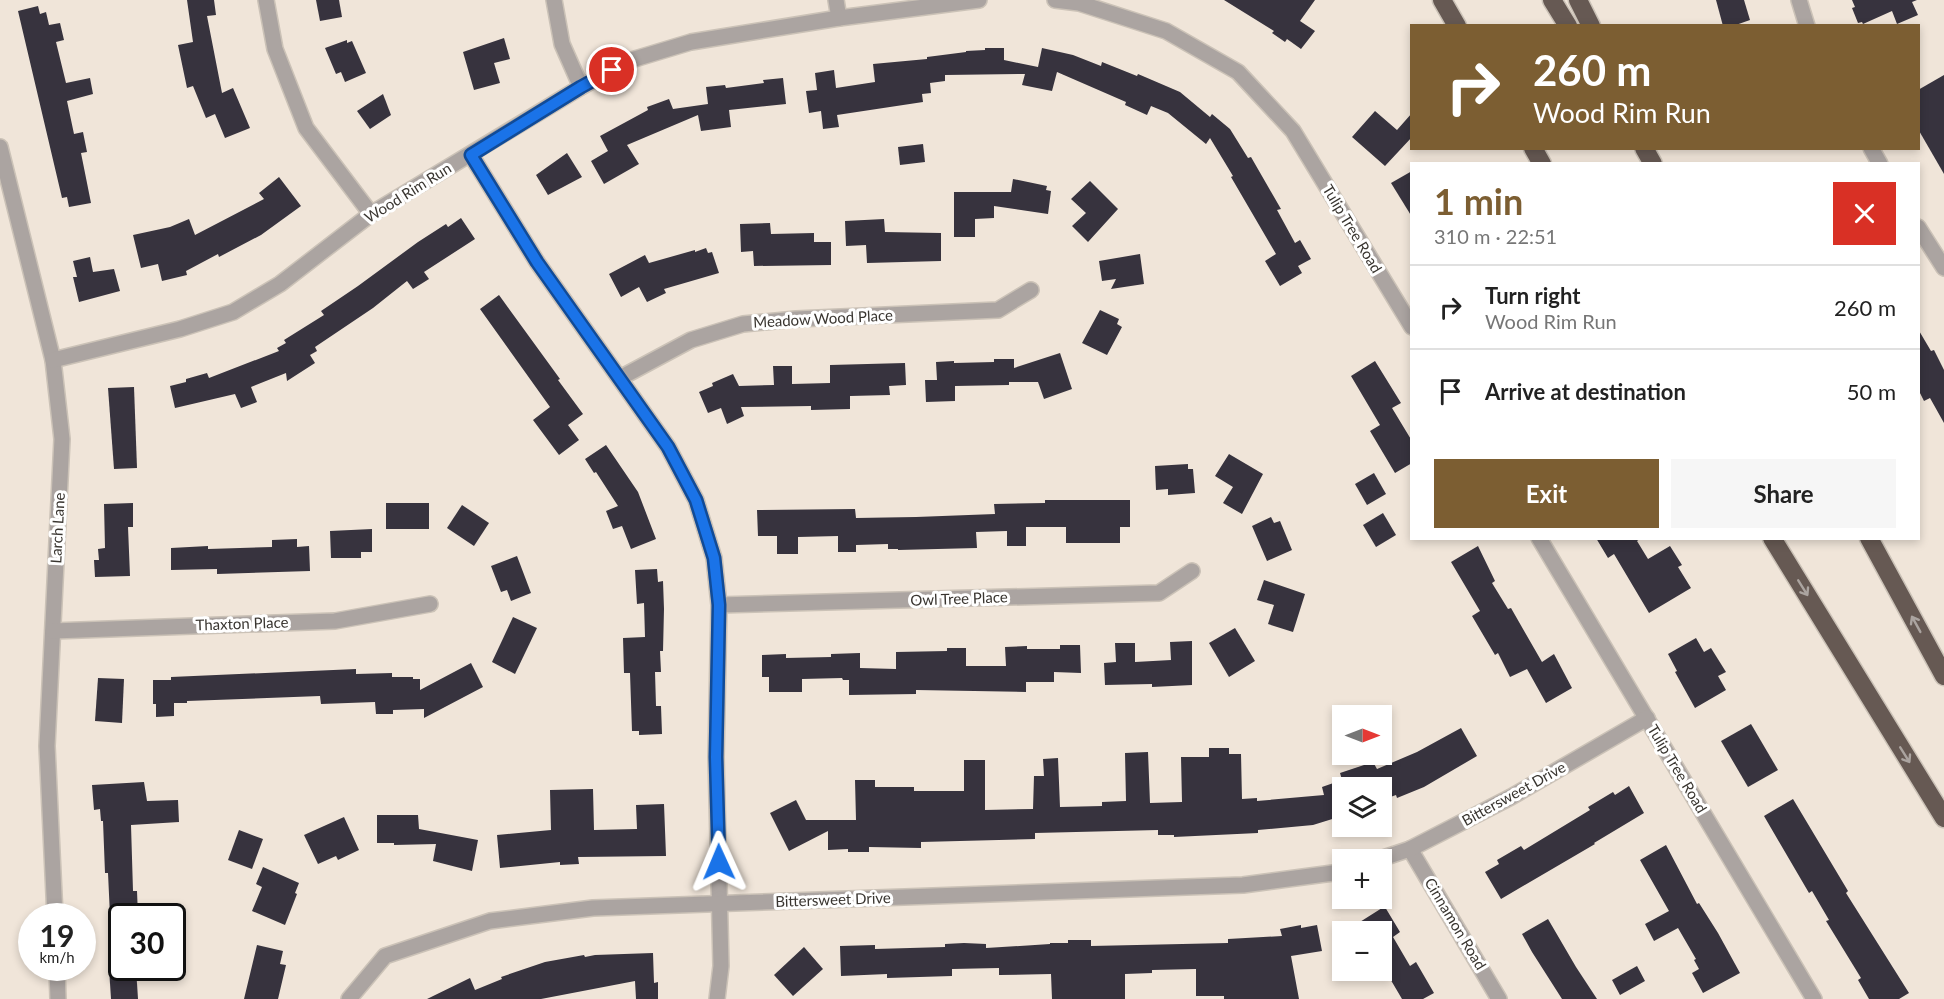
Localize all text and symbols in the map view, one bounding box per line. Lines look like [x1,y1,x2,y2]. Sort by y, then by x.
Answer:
pin [586,44,637,95]
text: 260 m [1533,45,1651,95]
icon: right [1434,48,1512,126]
icon: arrive [595,53,628,86]
text: Wood Rim Run [1533,96,1711,129]
street label: Wood Rim Run [361,158,454,226]
text: 1 min [1434,179,1523,223]
street label: Tulip Tree Road [1319,181,1386,276]
button: close [1833,182,1896,245]
text: 310 m · 22:51 [1434,224,1557,248]
text: Turn right [1485,282,1580,309]
icon: right [1434,291,1467,324]
text: 260 m [1834,294,1896,321]
street label: Meadow Wood Place [753,305,893,331]
text: Wood Rim Run [1485,309,1617,333]
icon: arrive [1434,375,1467,408]
text: Arrive at destination [1485,378,1686,405]
text: 50 m [1847,378,1896,405]
button: Exit [1434,459,1659,528]
button: Share [1671,459,1896,528]
street label: Larch Lane [46,492,68,564]
one-way arrow [1797,579,1809,596]
street label: Owl Tree Place [910,587,1008,609]
street label: Thaxton Place [195,612,289,634]
one-way arrow [1910,616,1921,634]
north arrow [1332,705,1392,765]
map controls [1332,705,1392,981]
street label: Tulip Tree Road [1644,721,1711,816]
one-way arrow [1898,746,1911,763]
street label: Bittersweet Drive [1459,757,1569,829]
button: layers [1332,777,1392,837]
position arrow [687,830,751,894]
button: + [1332,849,1392,909]
street label: Cinnamon Road [1421,874,1490,973]
street label: Bittersweet Drive [775,888,891,910]
speed limit sign: 30 [108,903,186,981]
text: 19 [40,917,74,953]
button: − [1332,921,1392,981]
text: km/h [39,948,75,966]

